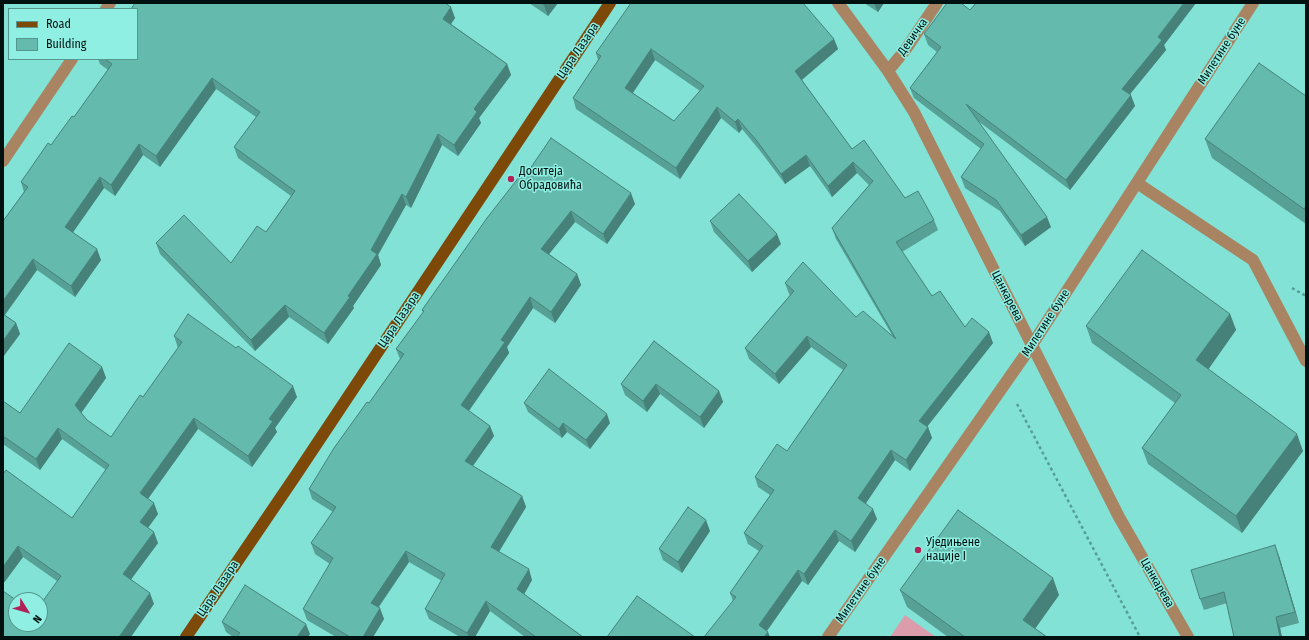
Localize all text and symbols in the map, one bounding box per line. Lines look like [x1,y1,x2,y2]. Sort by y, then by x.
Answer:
legend [8,8,138,60]
street label: Милетине буне [1195,15,1249,87]
street label: Девичка [895,16,931,58]
text: Road [46,17,71,31]
street label: Цара Лазара [554,20,602,82]
text: Building [46,37,86,51]
place label: Доситеја Обрадовића [519,165,582,193]
marker: Доситеја Обрадовића [506,174,516,184]
street label: Цанкарева [988,268,1026,324]
street label: Милетине буне [1019,287,1073,359]
street label: Цара Лазара [375,289,423,351]
place label: Уједињене нације I [926,536,980,564]
marker: Уједињене нације I [913,545,923,555]
street label: Милетине буне [833,554,889,626]
street label: Цанкарева [1137,556,1177,610]
street label: Цара Лазара [194,558,242,620]
north arrow [8,592,48,632]
text: N [30,612,44,625]

